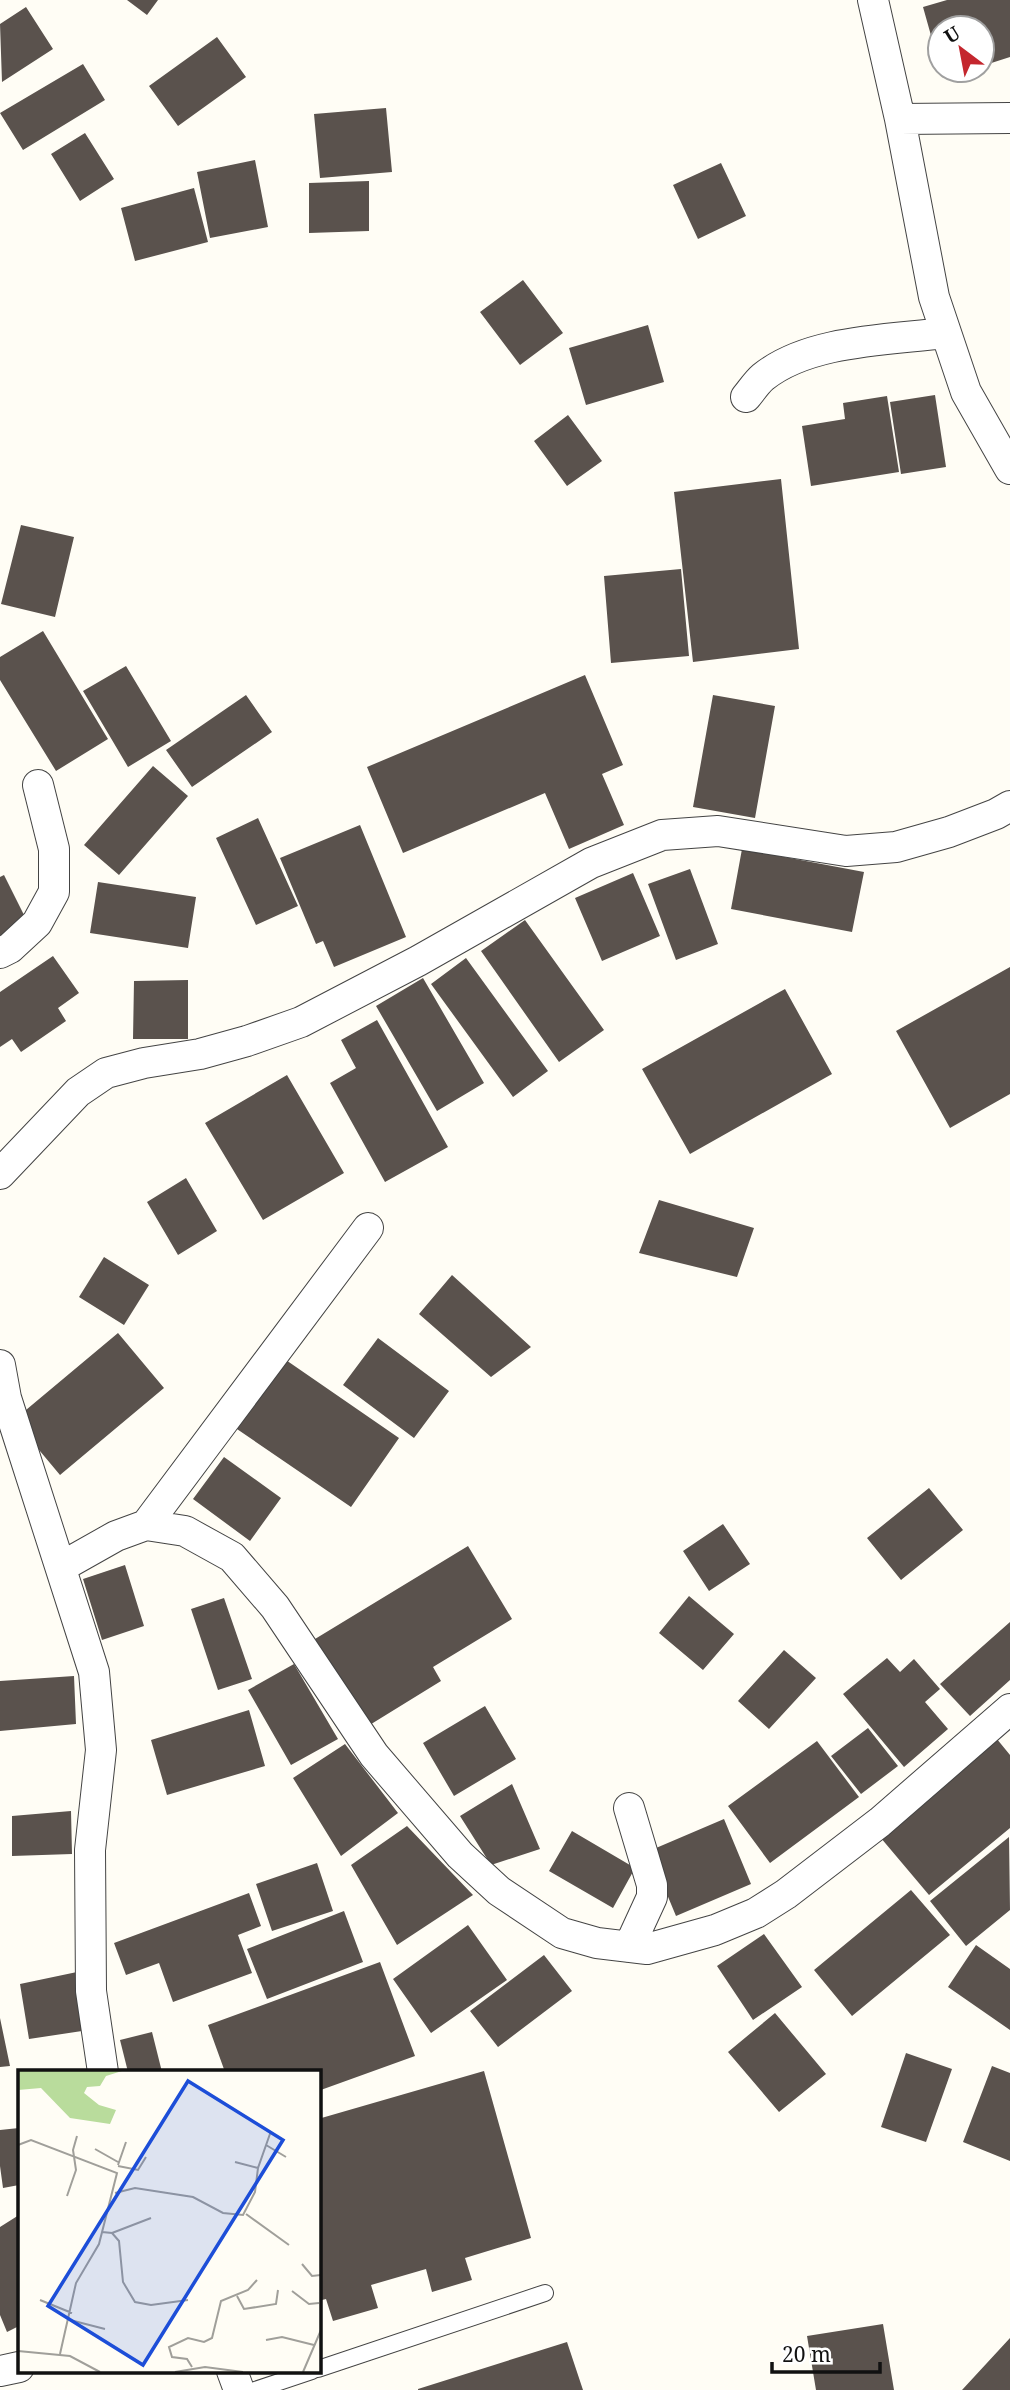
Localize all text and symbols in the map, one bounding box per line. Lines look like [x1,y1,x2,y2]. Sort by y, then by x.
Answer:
north arrow [926,14,996,84]
text: U [939,20,965,49]
inset map [18,2070,320,2372]
scale bar [772,2330,880,2374]
text: 20 m [782,2340,831,2368]

